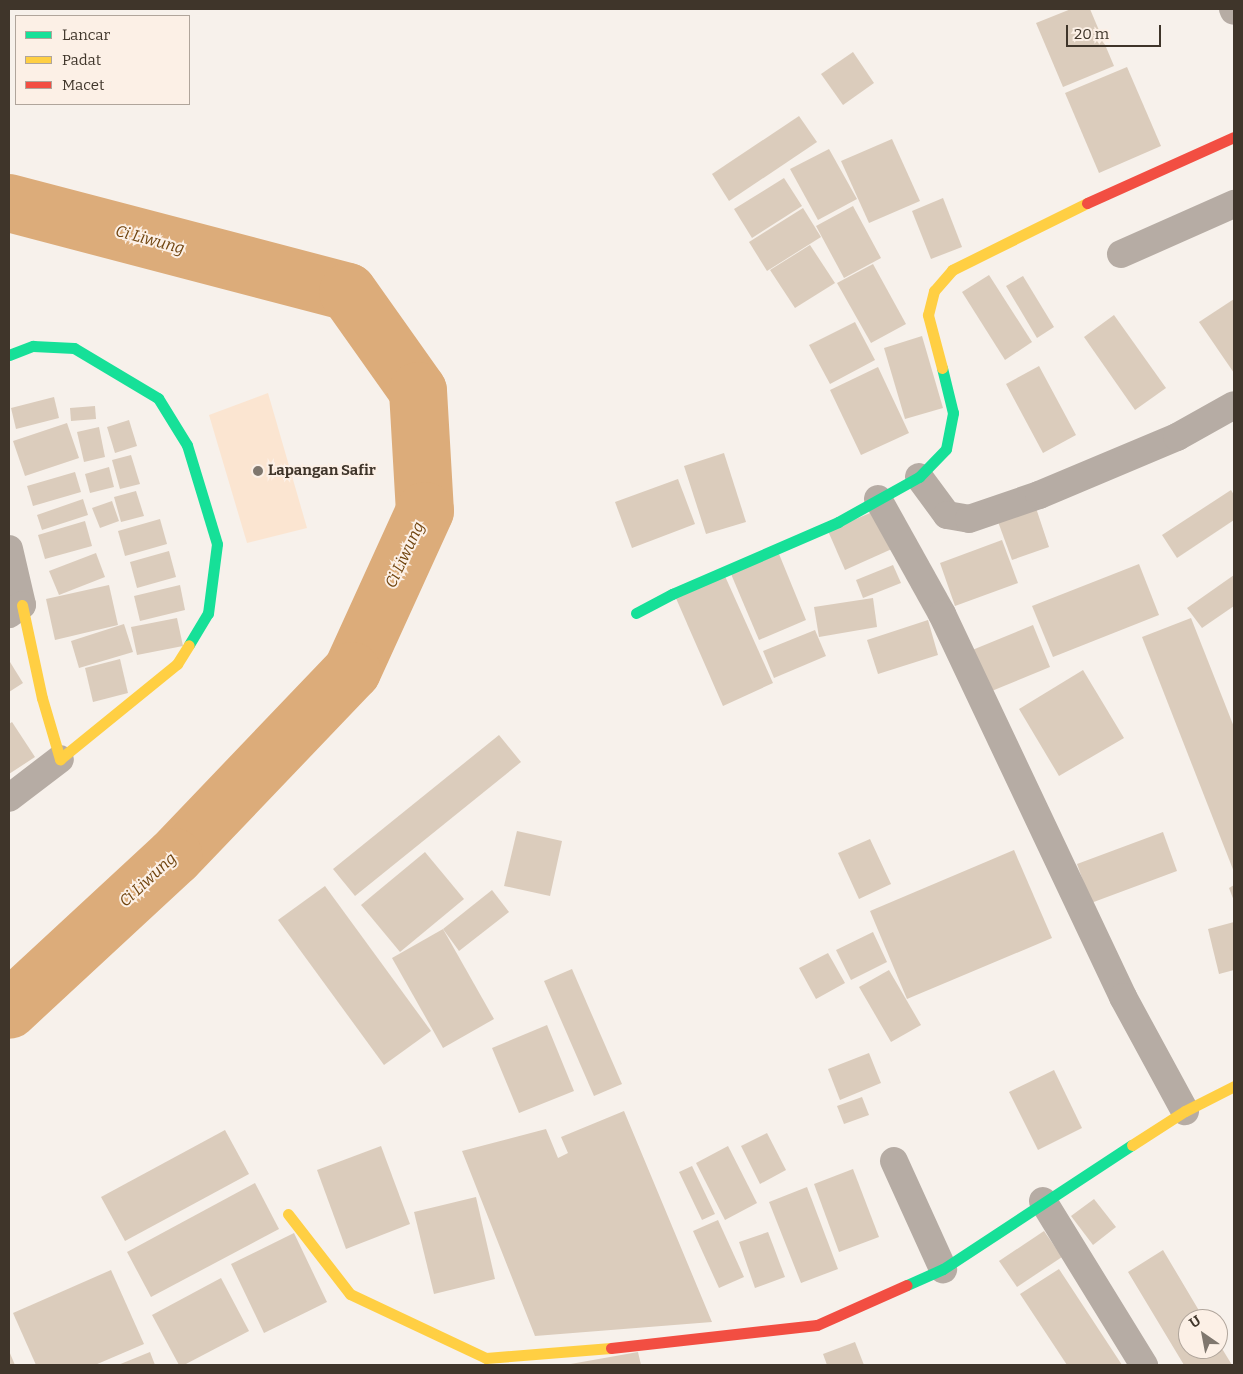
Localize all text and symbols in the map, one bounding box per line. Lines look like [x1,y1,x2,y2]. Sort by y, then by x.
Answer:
legend [15,15,190,105]
scale bar [1068,15,1163,47]
text: 20 m [1074,25,1109,43]
text: Lancar [62,26,110,44]
text: Padat [62,51,101,69]
text: Macet [62,76,104,94]
water label: Ci Liwung [113,222,187,258]
place label: Lapangan Safir [268,462,376,480]
marker: Lapangan Safir [252,465,264,477]
water label: Ci Liwung [381,519,429,591]
water label: Ci Liwung [116,849,180,911]
north arrow [1178,1309,1228,1359]
text: U [1186,1312,1204,1332]

